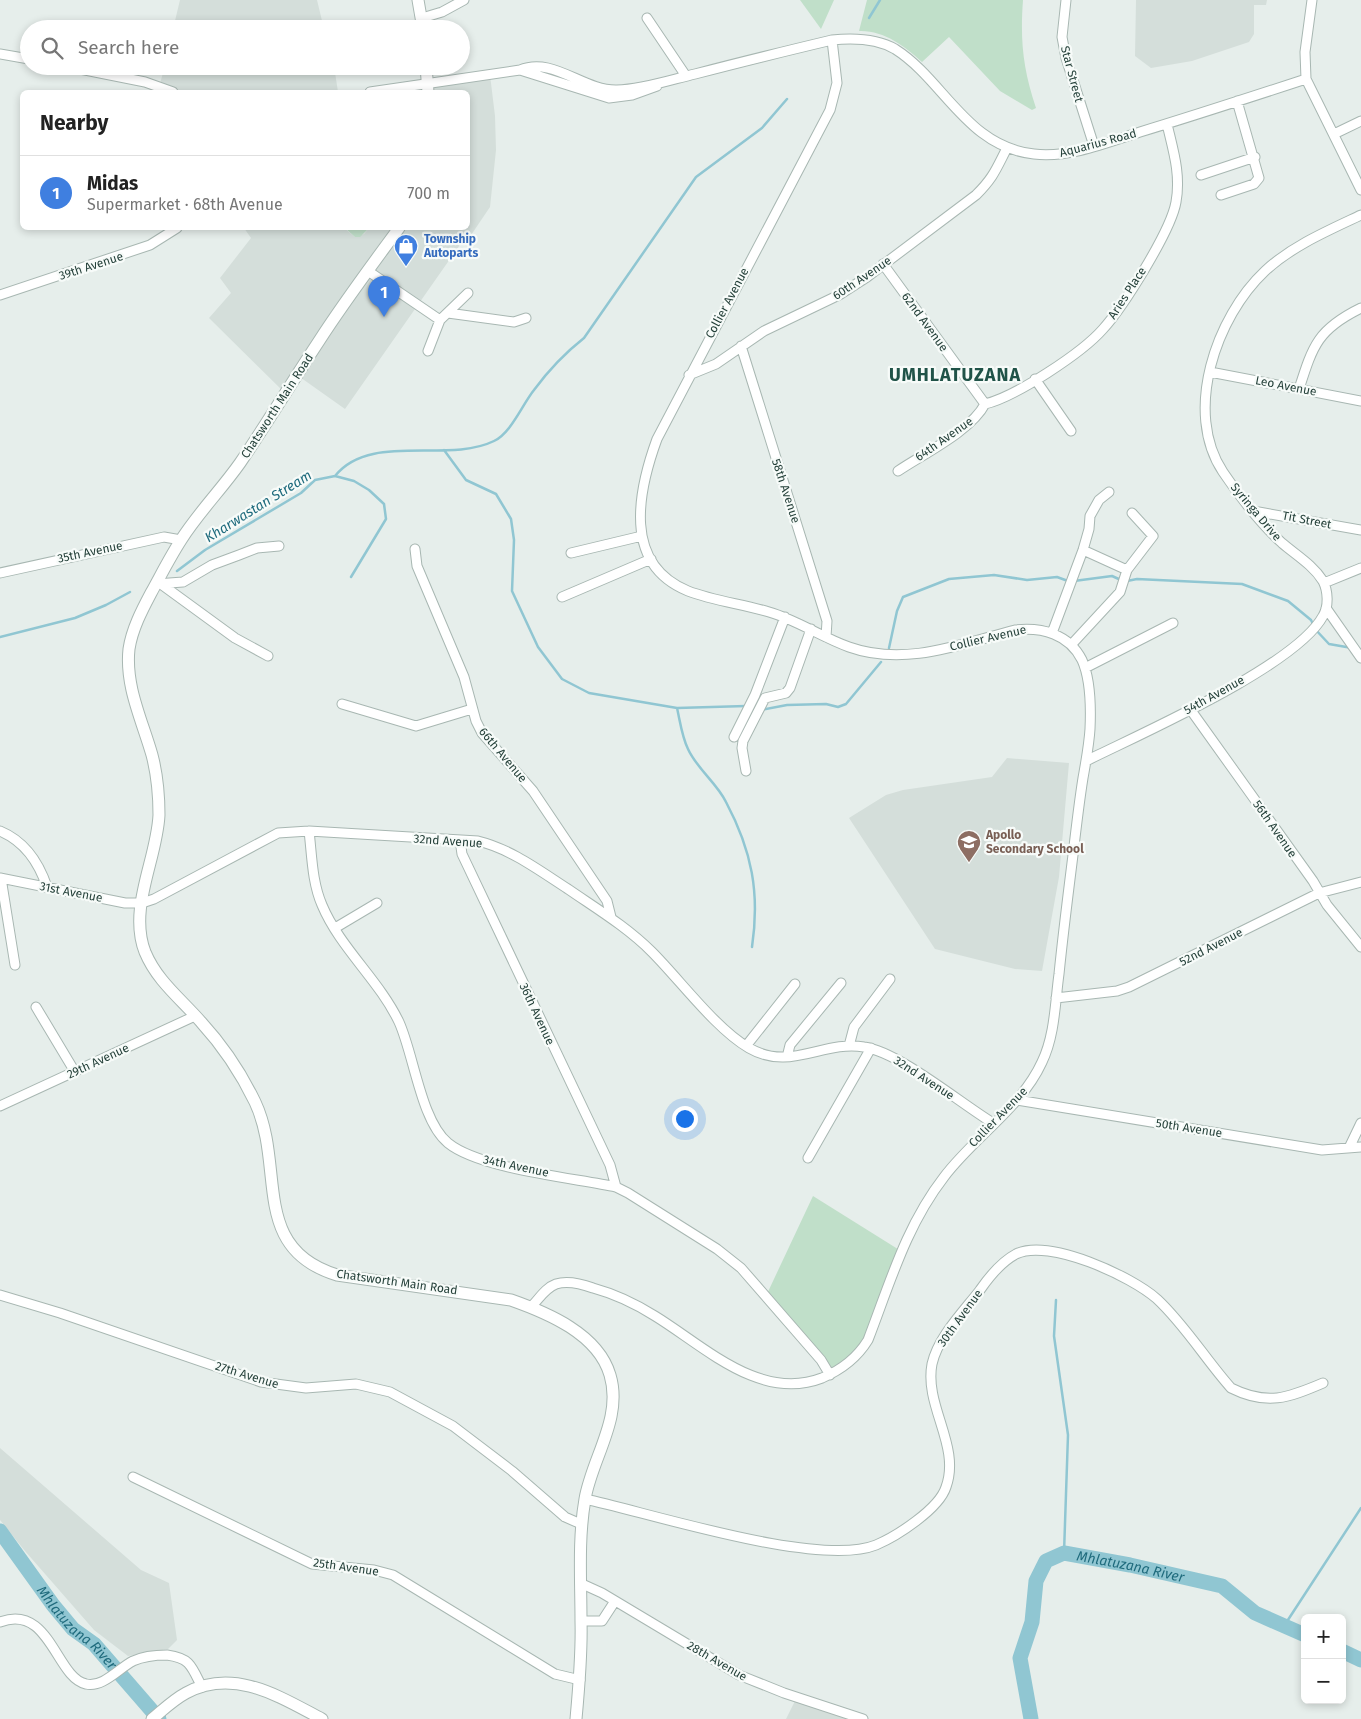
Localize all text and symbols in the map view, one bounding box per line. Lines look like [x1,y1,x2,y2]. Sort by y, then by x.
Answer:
search box [20,20,470,75]
icon: search [38,34,66,62]
text: Search here [78,36,179,59]
street label: Star Street [1058,44,1086,104]
text: Nearby [40,110,108,136]
street label: Aquarius Road [1058,126,1138,160]
text: Midas [87,172,138,195]
text: 1 [52,184,60,203]
text: 700 m [407,184,450,203]
text: Supermarket · 68th Avenue [87,195,283,214]
place label: Township Autoparts [423,232,478,260]
shop icon: Township Autoparts [393,233,419,267]
street label: 39th Avenue [57,249,125,283]
street label: 60th Avenue [830,253,894,303]
street label: Aries Place [1105,264,1149,322]
street label: Collier Avenue [702,265,752,341]
pin: 1 [368,276,400,317]
street label: 62nd Avenue [899,290,951,354]
street label: Chatsworth Main Road [238,351,316,461]
district label: UMHLATUZANA [889,364,1021,386]
street label: Leo Avenue [1254,373,1318,399]
street label: 64th Avenue [912,414,976,464]
street label: 58th Avenue [769,457,803,525]
water label: Kharwastan Stream [202,467,315,546]
street label: Syringa Drive [1228,480,1284,544]
street label: Tit Street [1281,508,1333,532]
street label: 35th Avenue [56,538,124,566]
street label: Collier Avenue [948,622,1028,654]
street label: 54th Avenue [1181,673,1247,717]
street label: 66th Avenue [476,725,530,785]
street label: 56th Avenue [1250,798,1300,860]
place label: Apollo Secondary School [985,828,1084,856]
school or university icon: Apollo Secondary School [956,829,982,863]
street label: 32nd Avenue [413,832,483,850]
street label: 31st Avenue [38,879,104,905]
street label: 52nd Avenue [1177,925,1245,969]
street label: 36th Avenue [517,981,557,1047]
street label: 29th Avenue [65,1041,131,1081]
street label: 32nd Avenue [891,1053,957,1103]
street label: Collier Avenue [966,1084,1030,1150]
your location [672,1106,698,1132]
street label: 50th Avenue [1155,1116,1223,1140]
street label: 34th Avenue [482,1152,550,1180]
street label: Chatsworth Main Road [336,1267,458,1297]
street label: 30th Avenue [935,1287,985,1349]
street label: 27th Avenue [214,1359,280,1391]
water label: Mhlatuzana River [1075,1547,1186,1586]
street label: 25th Avenue [312,1555,380,1579]
water label: Mhlatuzana River [33,1583,120,1673]
map controls [1301,1614,1346,1704]
button: + [1301,1614,1346,1659]
street label: 28th Avenue [685,1638,749,1684]
button: − [1301,1659,1346,1704]

